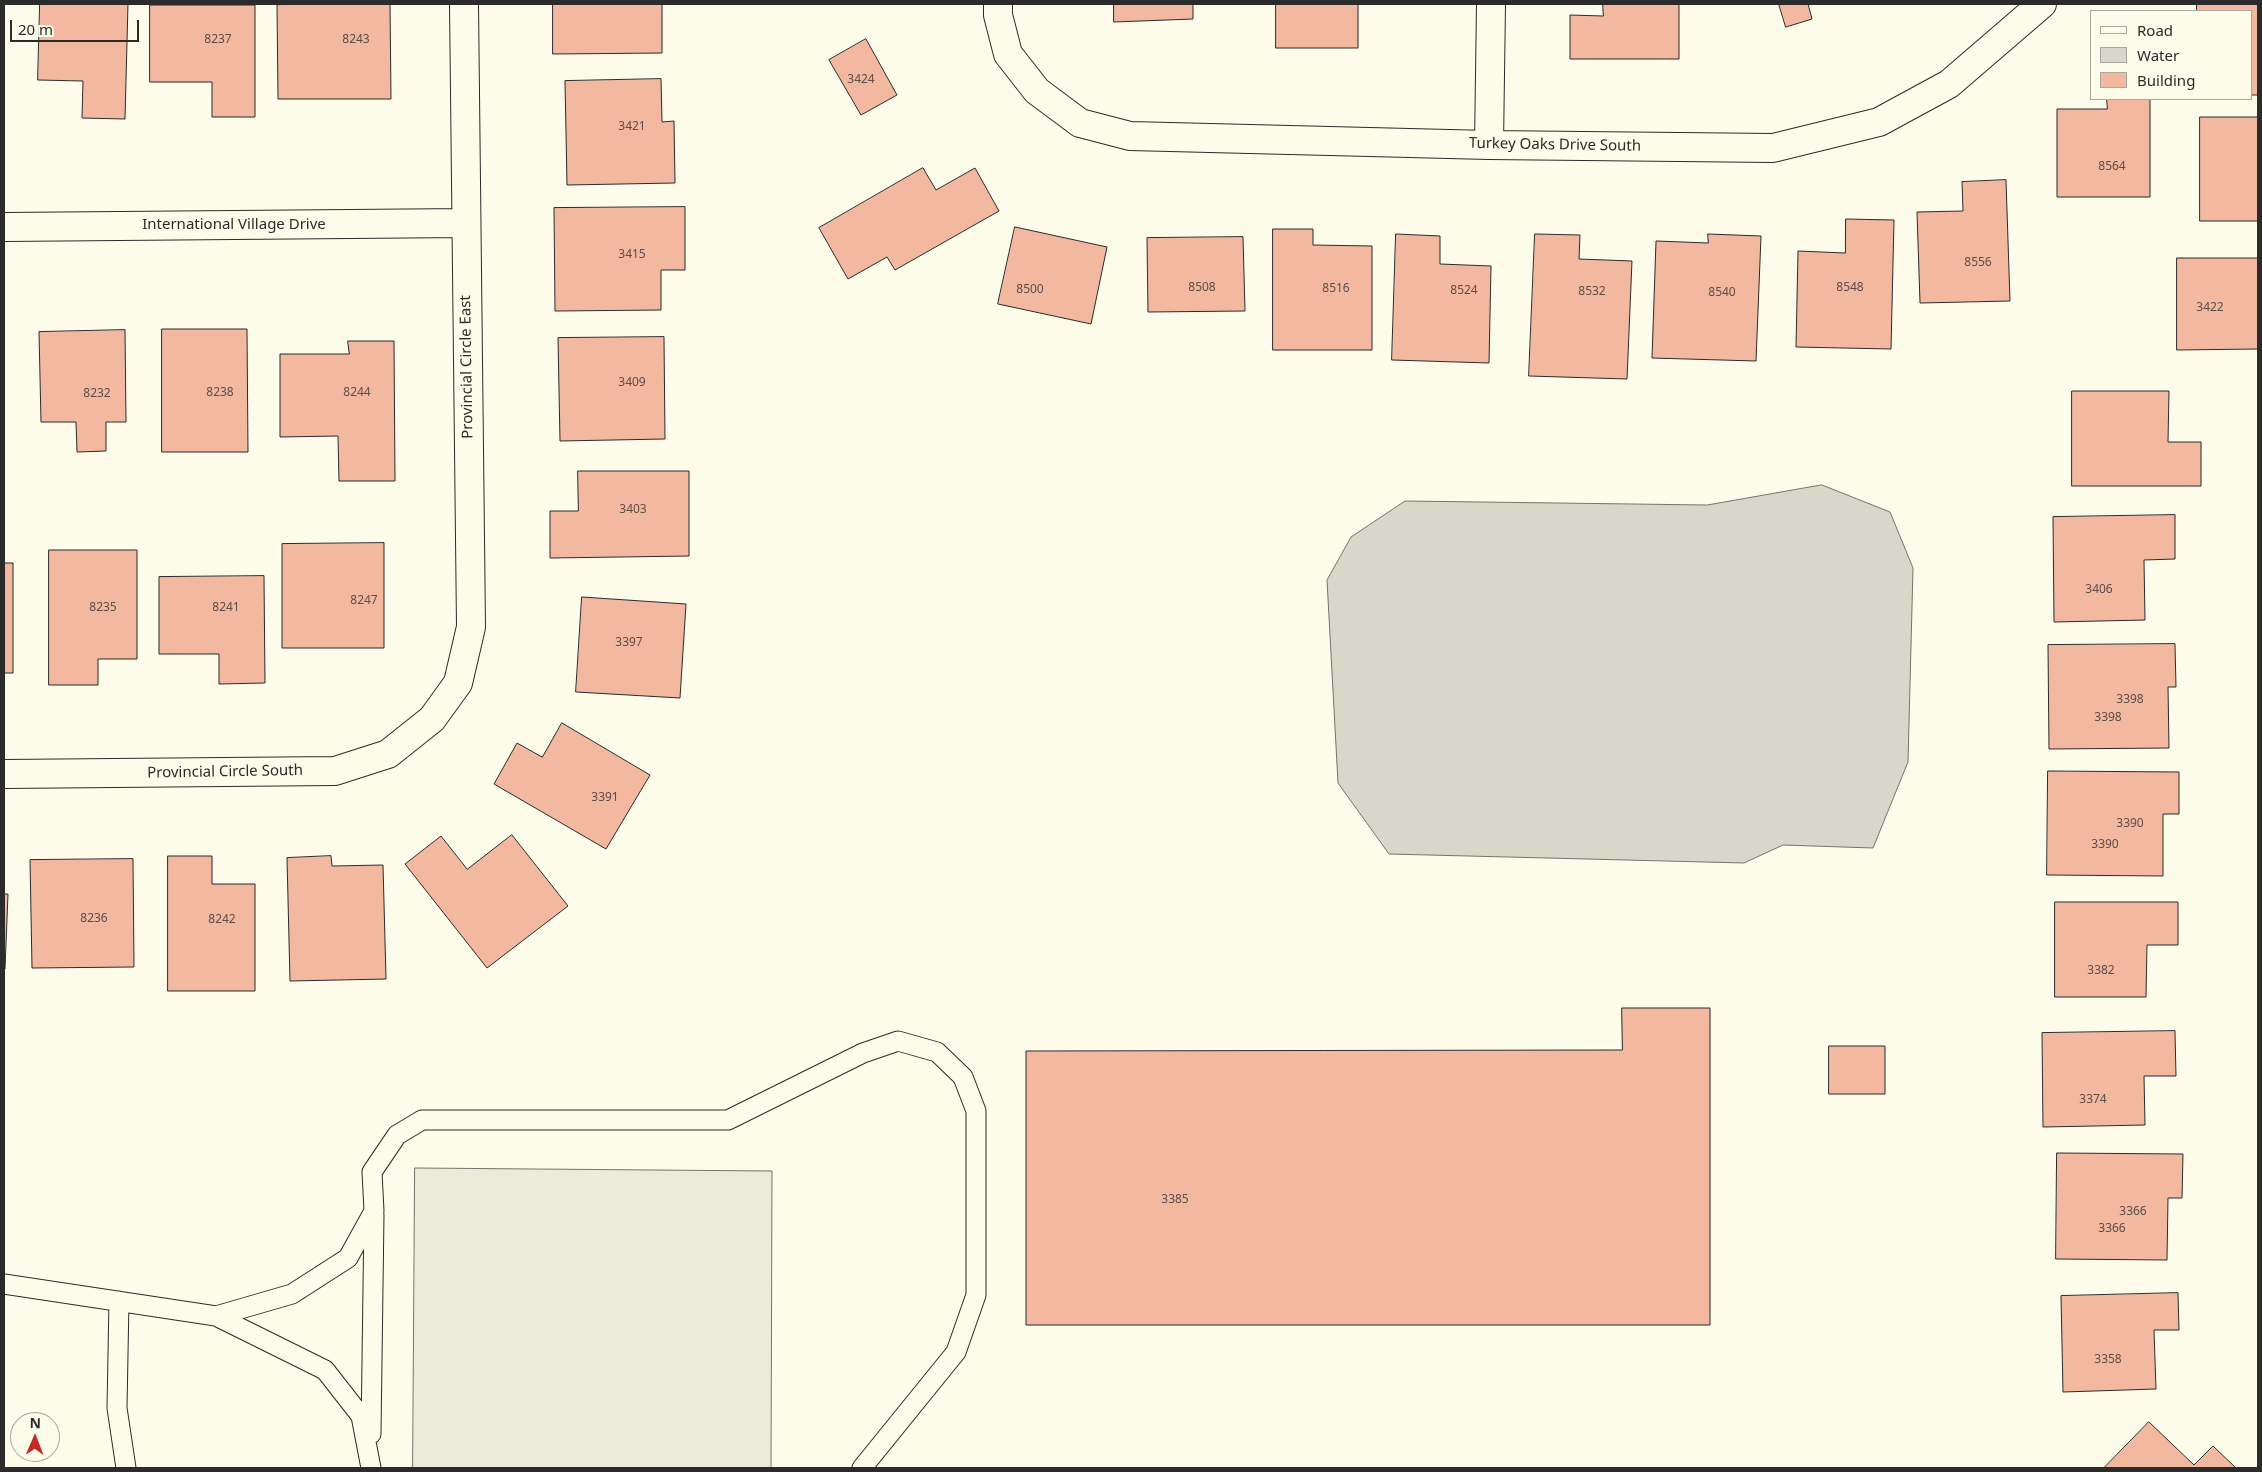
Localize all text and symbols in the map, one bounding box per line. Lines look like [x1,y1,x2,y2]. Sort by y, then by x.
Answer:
scale bar [12,10,141,42]
legend [2090,10,2252,100]
text: 20 m [18,19,53,39]
text: Road [2137,20,2173,40]
house number: 8237 [204,33,232,47]
house number: 8243 [342,33,370,47]
text: Water [2137,45,2179,65]
text: Building [2137,70,2195,90]
house number: 3424 [847,73,875,87]
house number: 3421 [618,120,646,134]
street label: Turkey Oaks Drive South [1469,134,1641,156]
house number: 8564 [2098,160,2126,174]
street label: International Village Drive [142,216,326,234]
house number: 3415 [618,248,646,262]
house number: 8556 [1964,256,1992,270]
house number: 8508 [1188,281,1216,295]
house number: 8548 [1836,281,1864,295]
house number: 8516 [1322,282,1350,296]
house number: 8500 [1016,283,1044,297]
house number: 8524 [1450,284,1478,298]
house number: 8532 [1578,285,1606,299]
house number: 8540 [1708,286,1736,300]
street label: Provincial Circle East [457,295,477,439]
house number: 3422 [2196,301,2224,315]
house number: 3409 [618,376,646,390]
house number: 8238 [206,386,234,400]
house number: 8244 [343,386,371,400]
house number: 8232 [83,387,111,401]
house number: 3403 [619,503,647,517]
house number: 3406 [2085,583,2113,597]
house number: 8247 [350,594,378,608]
house number: 8235 [89,601,117,615]
house number: 8241 [212,601,240,615]
house number: 3397 [615,636,643,650]
house number: 3398 [2116,693,2144,707]
house number: 3398 [2094,711,2122,725]
street label: Provincial Circle South [147,762,303,782]
house number: 3391 [591,791,619,805]
house number: 3390 [2116,817,2144,831]
house number: 3390 [2091,838,2119,852]
house number: 8236 [80,912,108,926]
house number: 8242 [208,913,236,927]
house number: 3382 [2087,964,2115,978]
house number: 3374 [2079,1093,2107,1107]
house number: 3385 [1161,1193,1189,1207]
house number: 3366 [2119,1205,2147,1219]
house number: 3366 [2098,1222,2126,1236]
house number: 3358 [2094,1353,2122,1367]
north arrow [10,1412,60,1462]
text: N [29,1413,41,1432]

